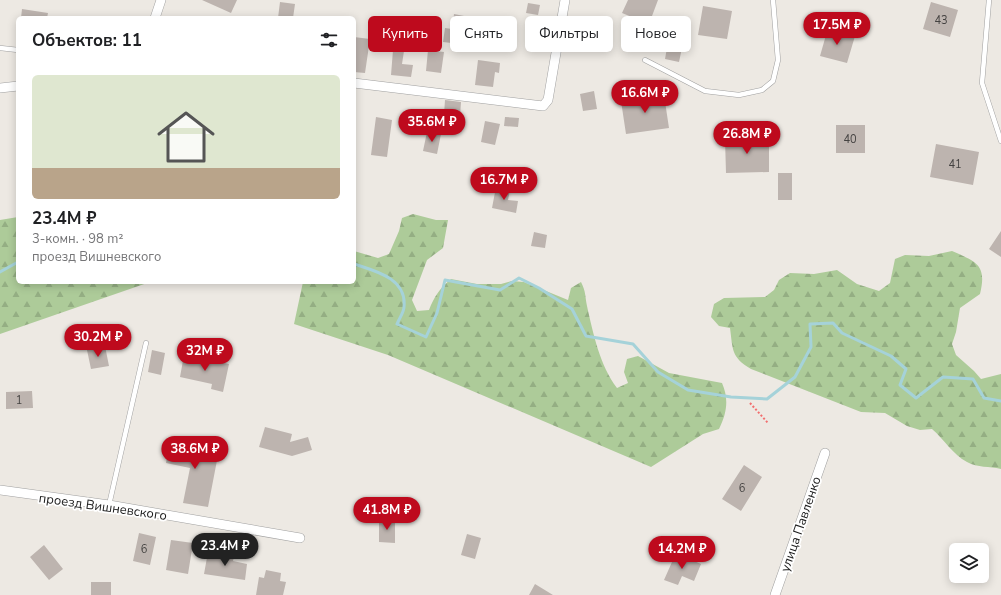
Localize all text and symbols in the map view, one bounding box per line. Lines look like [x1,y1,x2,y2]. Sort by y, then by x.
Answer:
pin: 17.5M ₽ [800,12,874,46]
house number: 43 [934,13,948,28]
chip: Купить [368,16,442,52]
chip: Снять [450,16,517,52]
chip: Фильтры [525,16,613,52]
chip: Новое [621,16,691,52]
text: 17.5M ₽ [812,16,862,34]
text: Объектов: 11 [32,29,142,52]
icon: filters [318,29,340,51]
pin: 16.6M ₽ [608,80,682,114]
text: 16.6M ₽ [620,84,670,102]
icon: home [150,101,222,173]
pin: 35.6M ₽ [395,109,469,143]
text: 35.6M ₽ [407,113,457,131]
pin: 26.8M ₽ [710,121,784,155]
text: 26.8M ₽ [722,125,772,143]
house number: 40 [843,132,857,147]
house number: 41 [948,157,962,172]
pin: 16.7M ₽ [467,167,541,201]
text: 16.7M ₽ [479,171,529,189]
text: 23.4M ₽ [32,207,96,230]
text: 3-комн. · 98 m² [32,230,123,248]
text: проезд Вишневского [32,248,161,266]
pin: 30.2M ₽ [61,324,135,358]
text: 30.2M ₽ [73,328,123,346]
pin: 32M ₽ [177,338,233,372]
text: 32M ₽ [186,342,224,360]
house number: 1 [16,393,22,408]
pin: 38.6M ₽ [158,436,232,470]
text: 38.6M ₽ [170,440,220,458]
street label: улица Павленко [776,474,826,574]
house number: 6 [739,481,746,496]
street label: проезд Вишневского [38,489,168,525]
pin: 41.8M ₽ [350,497,424,531]
text: 41.8M ₽ [362,501,412,519]
pin: 23.4M ₽ [188,533,262,567]
pin: 14.2M ₽ [645,536,719,570]
text: 23.4M ₽ [200,537,250,555]
text: 14.2M ₽ [657,540,707,558]
house number: 6 [141,542,148,557]
map controls [949,543,989,583]
button: layers [949,543,989,583]

